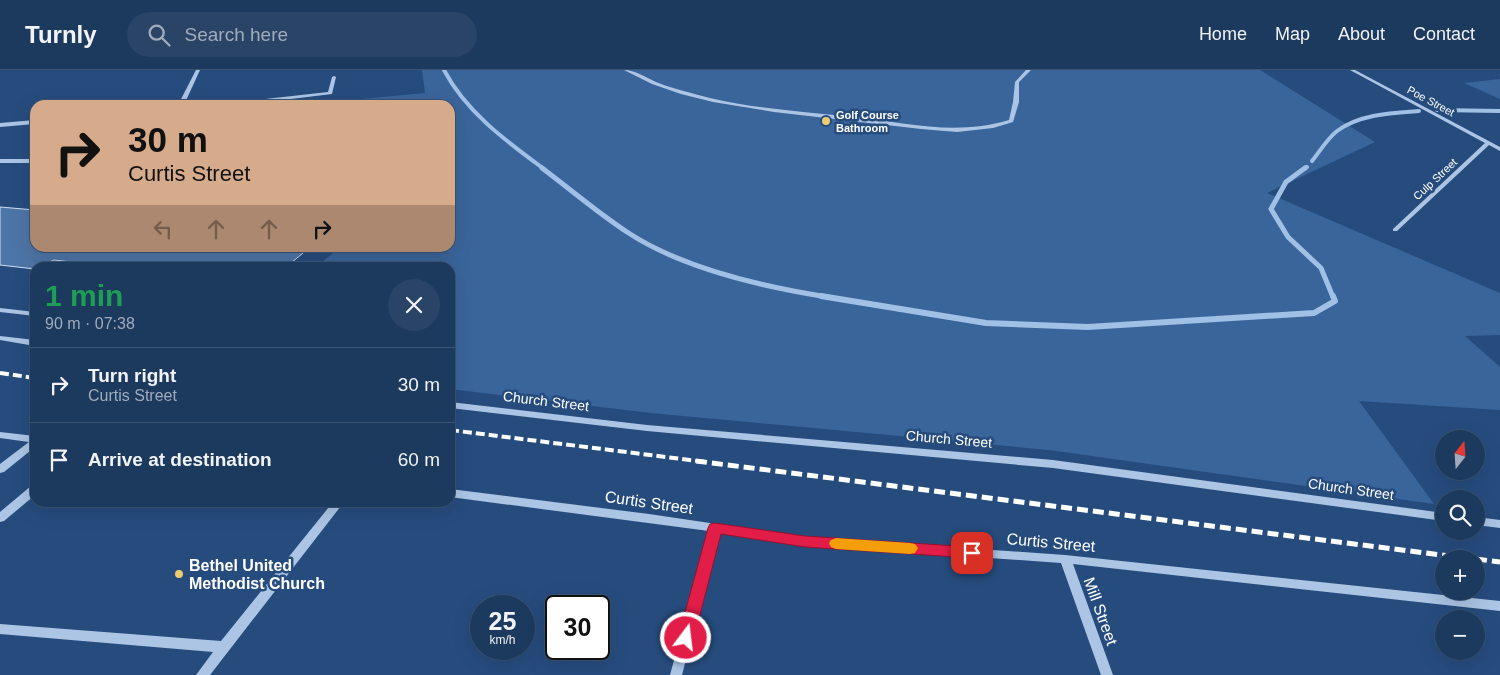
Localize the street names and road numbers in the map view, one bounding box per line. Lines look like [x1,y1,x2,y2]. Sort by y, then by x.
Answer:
street label: Poe Street [1405,83,1457,119]
street label: Culp Street [1411,156,1459,202]
street label: Church Street [502,388,590,414]
street label: Church Street [905,427,993,451]
street label: Church Street [1307,475,1395,503]
street label: Curtis Street [604,488,695,517]
street label: Curtis Street [1006,530,1097,555]
street label: Mill Street [1080,575,1121,648]

